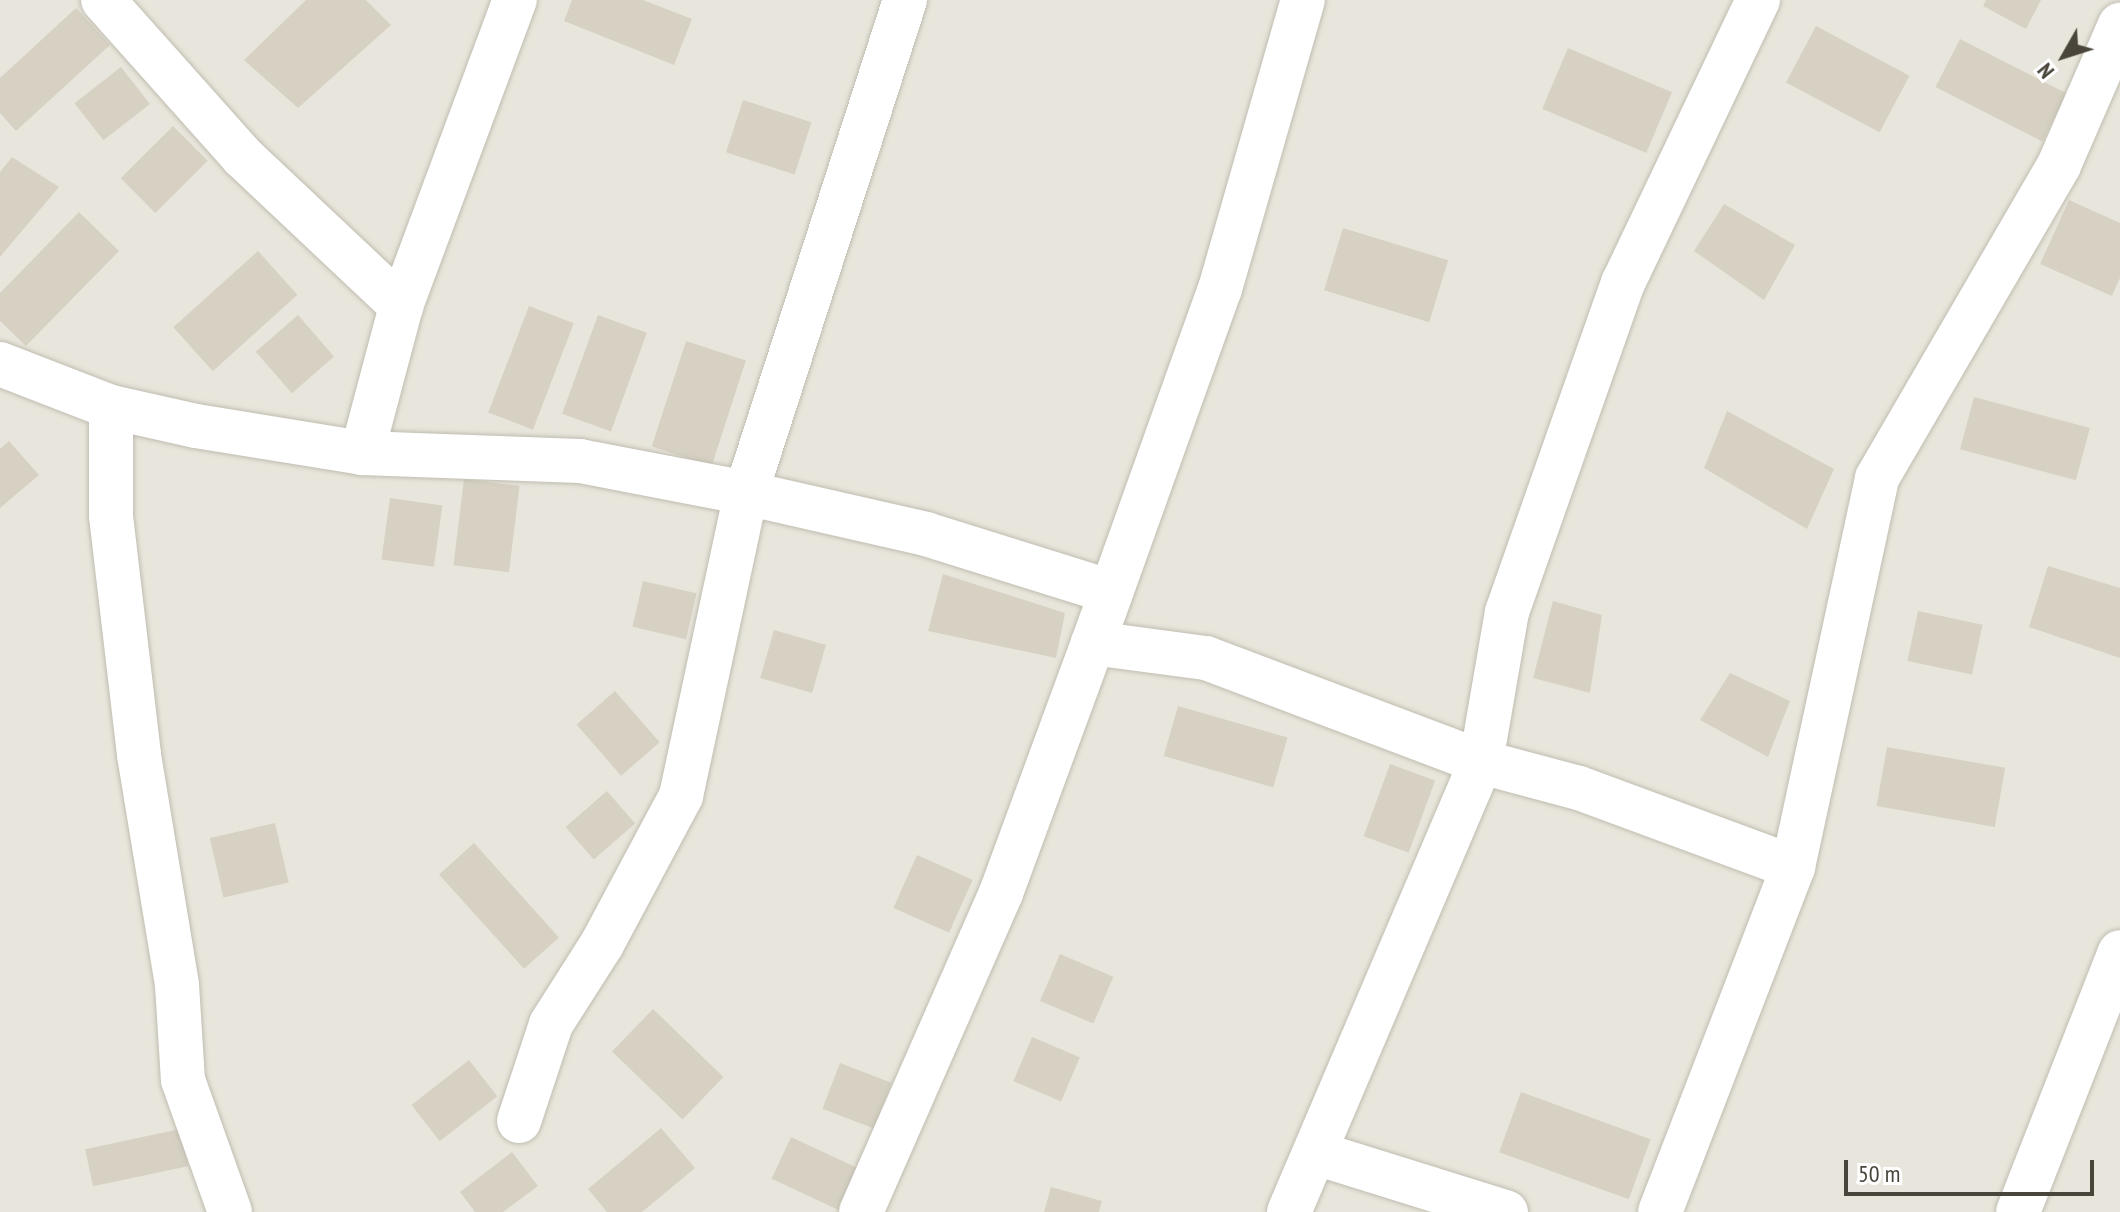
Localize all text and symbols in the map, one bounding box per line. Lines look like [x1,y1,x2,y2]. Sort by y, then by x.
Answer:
north arrow [2024,16,2104,96]
text: N [2031,58,2060,85]
scale bar [1848,1144,2098,1194]
text: 50 m [1858,1158,1900,1189]

